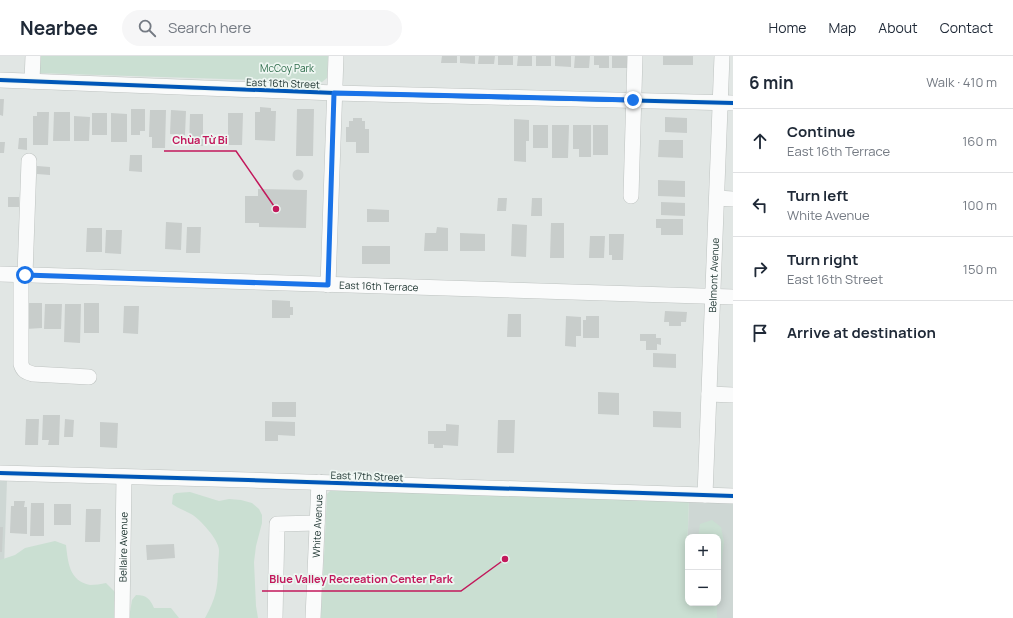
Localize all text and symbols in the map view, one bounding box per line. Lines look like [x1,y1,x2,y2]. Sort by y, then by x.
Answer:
search box [122,10,402,46]
text: Nearbee [20,15,98,41]
icon: search [136,17,158,39]
text: Search here [168,17,251,38]
text: Home [769,18,806,37]
text: Map [828,18,856,37]
text: About [878,18,918,37]
text: Contact [940,18,993,37]
park label: McCoy Park [260,61,315,75]
text: 6 min [749,71,794,94]
text: Walk · 410 m [926,73,997,91]
street label: East 16th Street [246,75,320,91]
route end [624,91,642,109]
text: Continue [787,121,855,142]
callout: Chùa Từ Bi [164,128,236,151]
icon: ahead [749,130,771,152]
text: Chùa Từ Bi [172,132,228,147]
text: 160 m [962,132,997,150]
text: East 16th Terrace [787,142,890,160]
text: Turn left [787,185,849,206]
icon: left [749,194,771,216]
text: 100 m [962,196,997,214]
text: White Avenue [787,206,870,224]
street label: Belmont Avenue [705,237,722,313]
text: Turn right [787,249,858,270]
icon: right [749,258,771,280]
text: 150 m [963,260,997,278]
route start [16,266,34,284]
text: East 16th Street [787,270,883,288]
street label: East 16th Terrace [339,278,419,294]
icon: arrive [749,322,771,344]
text: Arrive at destination [787,322,936,343]
street label: East 17th Street [330,468,404,484]
street label: White Avenue [309,494,325,558]
street label: Bellaire Avenue [116,512,131,582]
map controls [685,534,721,606]
button: + [685,534,721,570]
callout: Blue Valley Recreation Center Park [262,568,461,591]
button: − [685,570,721,606]
text: Blue Valley Recreation Center Park [269,571,454,586]

